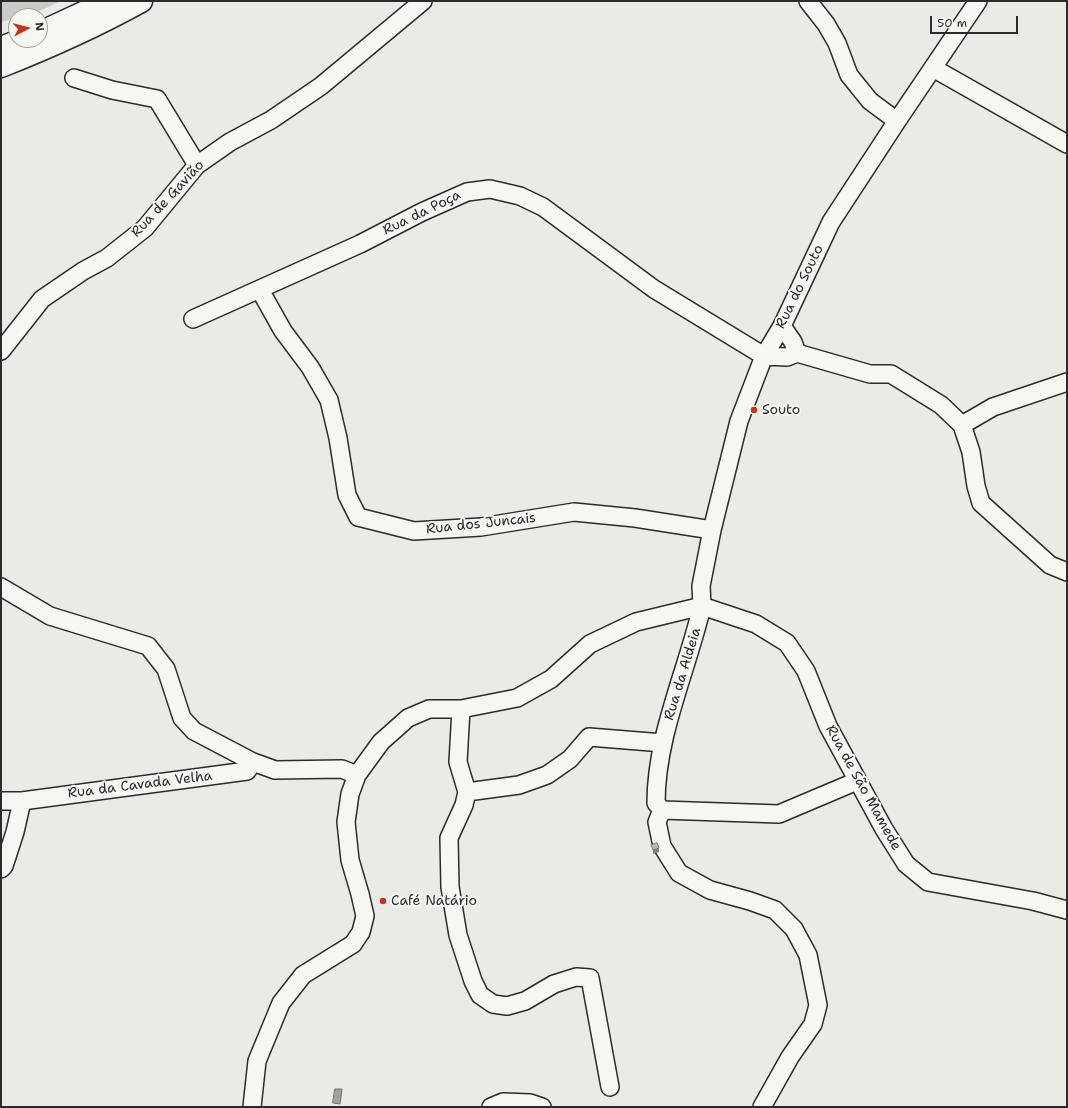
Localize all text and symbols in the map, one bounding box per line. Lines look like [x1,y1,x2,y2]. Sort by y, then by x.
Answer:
north arrow [8,8,48,48]
scale bar [932,8,1020,34]
text: 50 m [937,15,967,31]
text: N [31,21,47,32]
street label: Rua de Gavião [128,157,208,241]
street label: Rua da Poça [380,187,464,239]
street label: Rua do Souto [773,242,827,332]
place label: Souto [762,402,800,418]
marker: Souto [749,405,759,415]
street label: Rua dos Juncais [425,510,537,538]
street label: Rua da Aldeia [661,626,705,722]
street label: Rua de São Mamede [822,723,904,853]
street label: Rua da Cavada Velha [67,768,213,802]
place label: Café Natário [391,893,477,909]
marker: Café Natário [378,896,388,906]

